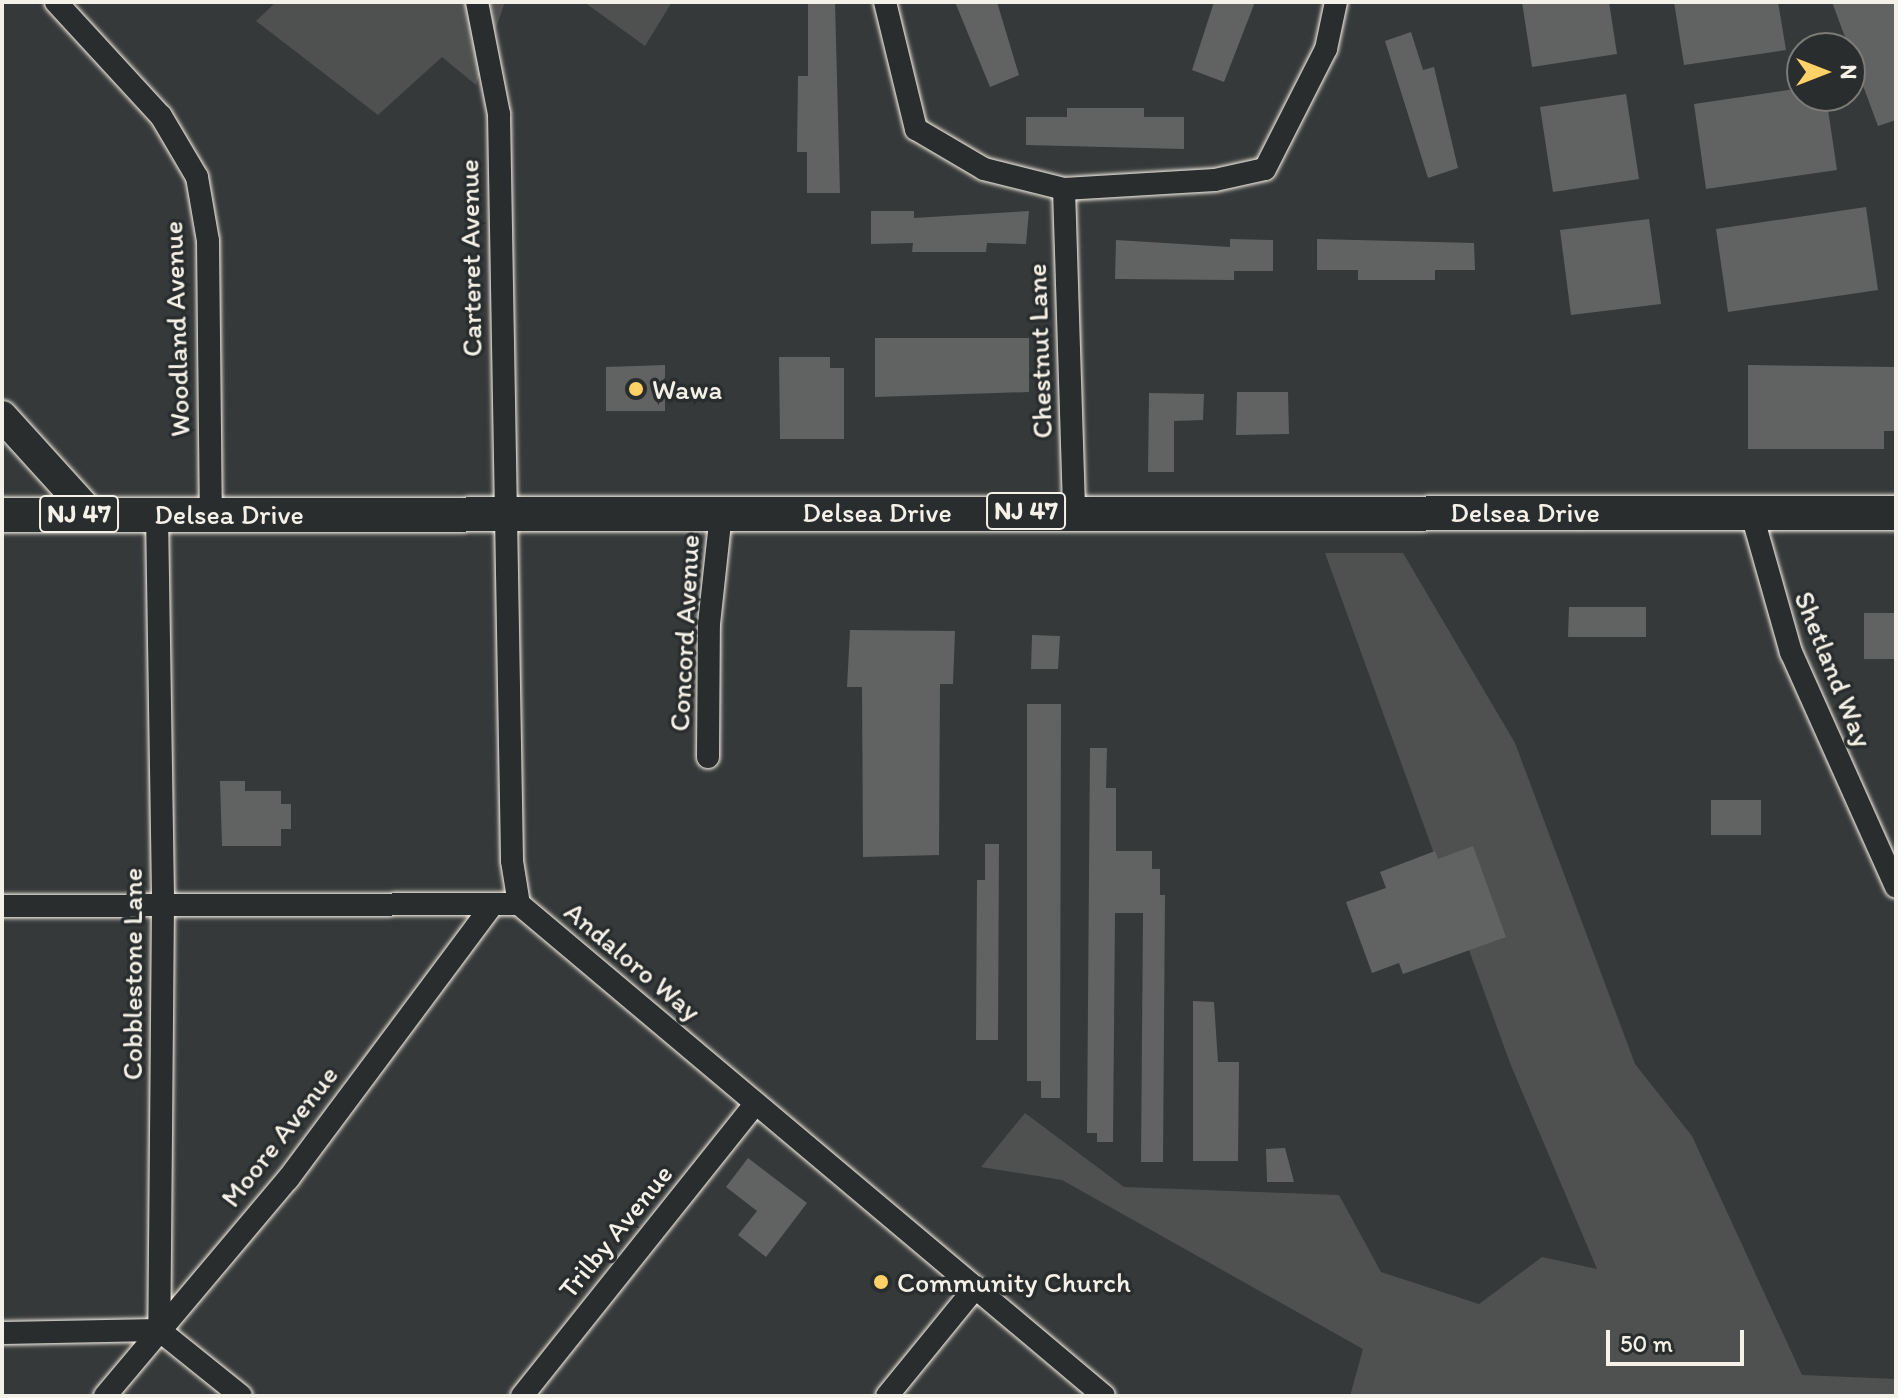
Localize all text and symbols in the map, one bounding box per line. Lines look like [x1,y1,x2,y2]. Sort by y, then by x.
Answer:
north arrow [1786,32,1866,112]
text: N [1835,65,1862,79]
street label: Carteret Avenue [451,159,489,357]
street label: Woodland Avenue [155,221,197,437]
street label: Chestnut Lane [1019,263,1059,439]
place label: Wawa [652,372,722,406]
marker: Wawa [627,380,645,398]
road number: NJ 47 [986,489,1066,533]
road number: NJ 47 [39,492,119,536]
street label: Delsea Drive [802,495,952,529]
street label: Delsea Drive [1450,495,1600,529]
street label: Delsea Drive [154,497,304,531]
street label: Concord Avenue [662,534,706,732]
street label: Shetland Way [1788,587,1880,751]
street label: Cobblestone Lane [115,867,149,1081]
street label: Andaloro Way [558,894,708,1028]
street label: Moore Avenue [214,1059,344,1213]
street label: Trilby Avenue [551,1158,679,1304]
place label: Community Church [897,1265,1131,1299]
marker: Community Church [872,1273,890,1291]
scale bar [1610,1314,1748,1364]
text: 50 m [1620,1329,1673,1358]

